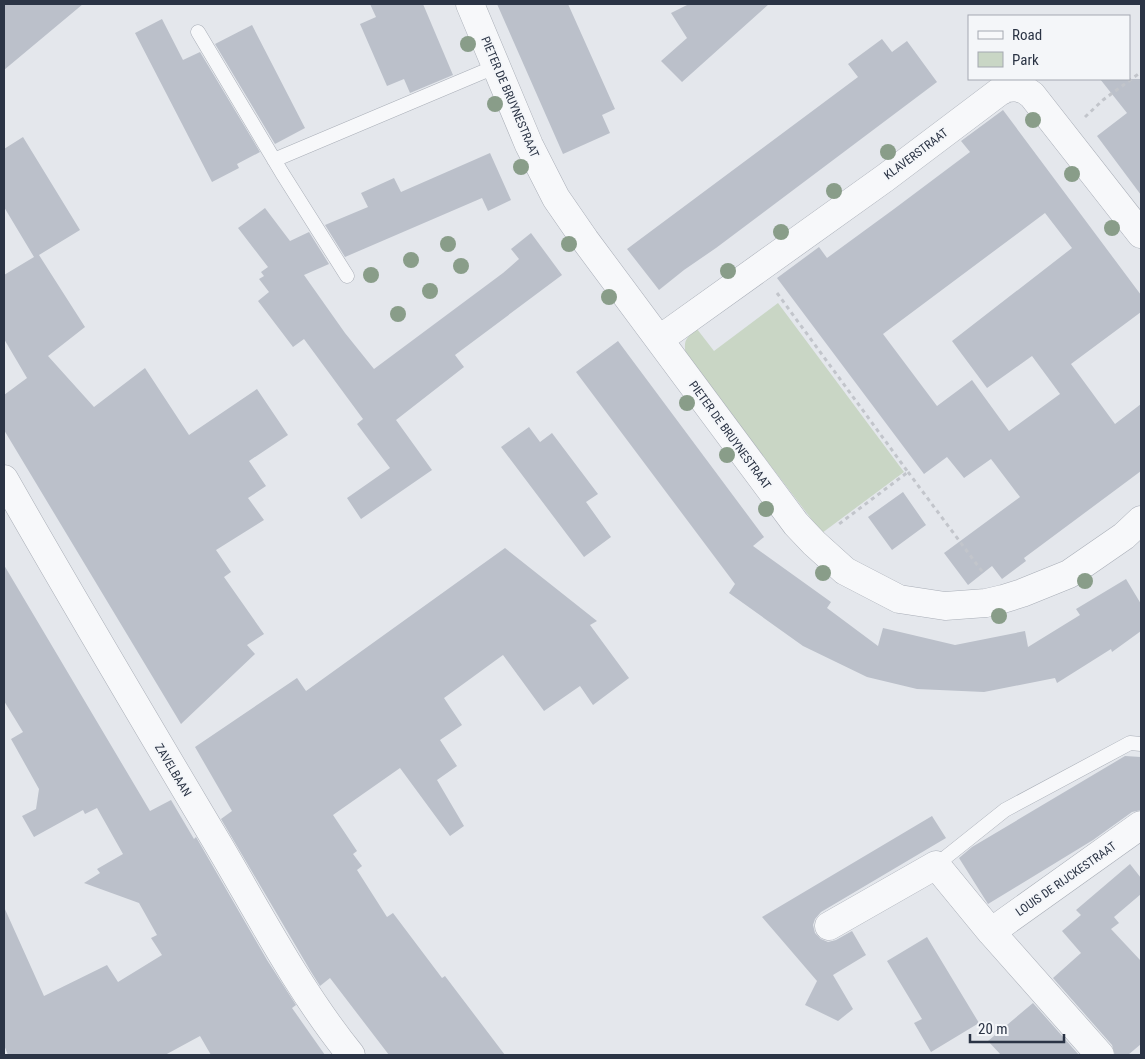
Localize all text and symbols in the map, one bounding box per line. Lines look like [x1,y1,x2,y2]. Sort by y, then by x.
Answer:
legend [968,15,1130,80]
text: Road [1012,26,1042,44]
street label: PIETER DE BRUYNESTRAAT [478,34,542,160]
text: Park [1012,51,1039,69]
street label: KLAVERSTRAAT [881,126,951,182]
street label: PIETER DE BRUYNESTRAAT [686,378,774,492]
street label: ZAVELBAAN [152,741,194,799]
street label: LOUIS DE RIJCKESTRAAT [1013,839,1119,919]
scale bar [970,1012,1064,1044]
text: 20 m [978,1020,1008,1038]

